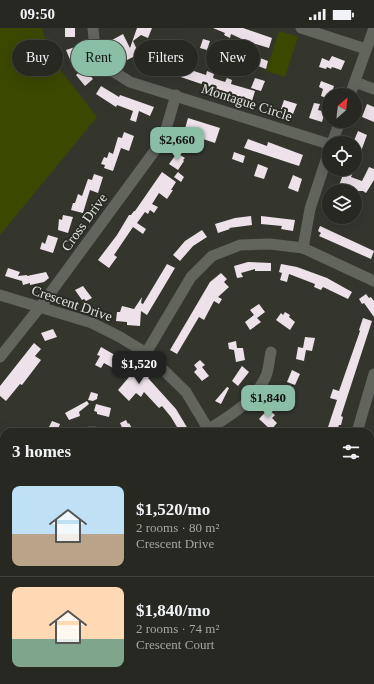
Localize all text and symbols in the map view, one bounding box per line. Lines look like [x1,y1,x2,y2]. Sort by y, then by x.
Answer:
text: 09:50 [20,6,55,22]
chip: Buy [12,40,63,76]
chip: Rent [71,40,126,76]
chip: Filters [134,40,198,76]
chip: New [206,40,260,76]
street label: Montague Circle [200,81,294,124]
north arrow [322,88,362,128]
map controls [322,88,362,224]
pin: $2,660 [144,127,210,161]
text: $2,660 [159,132,195,147]
button: locate [322,136,362,176]
button: layers [322,184,362,224]
street label: Cross Drive [59,191,110,254]
street label: Crescent Drive [30,283,114,324]
pin: $1,520 [106,351,172,385]
text: $1,520 [121,356,157,371]
pin: $1,840 [235,385,301,419]
text: $1,840 [250,390,286,405]
icon: filters [340,441,362,463]
text: 3 homes [12,442,71,461]
text: $1,520/mo [136,500,210,519]
icon: home [44,502,92,550]
text: 2 rooms · 80 m² [136,520,219,535]
text: Crescent Drive [136,536,214,551]
text: $1,840/mo [136,601,210,620]
icon: home [44,603,92,651]
text: 2 rooms · 74 m² [136,621,219,636]
text: Crescent Court [136,637,214,652]

